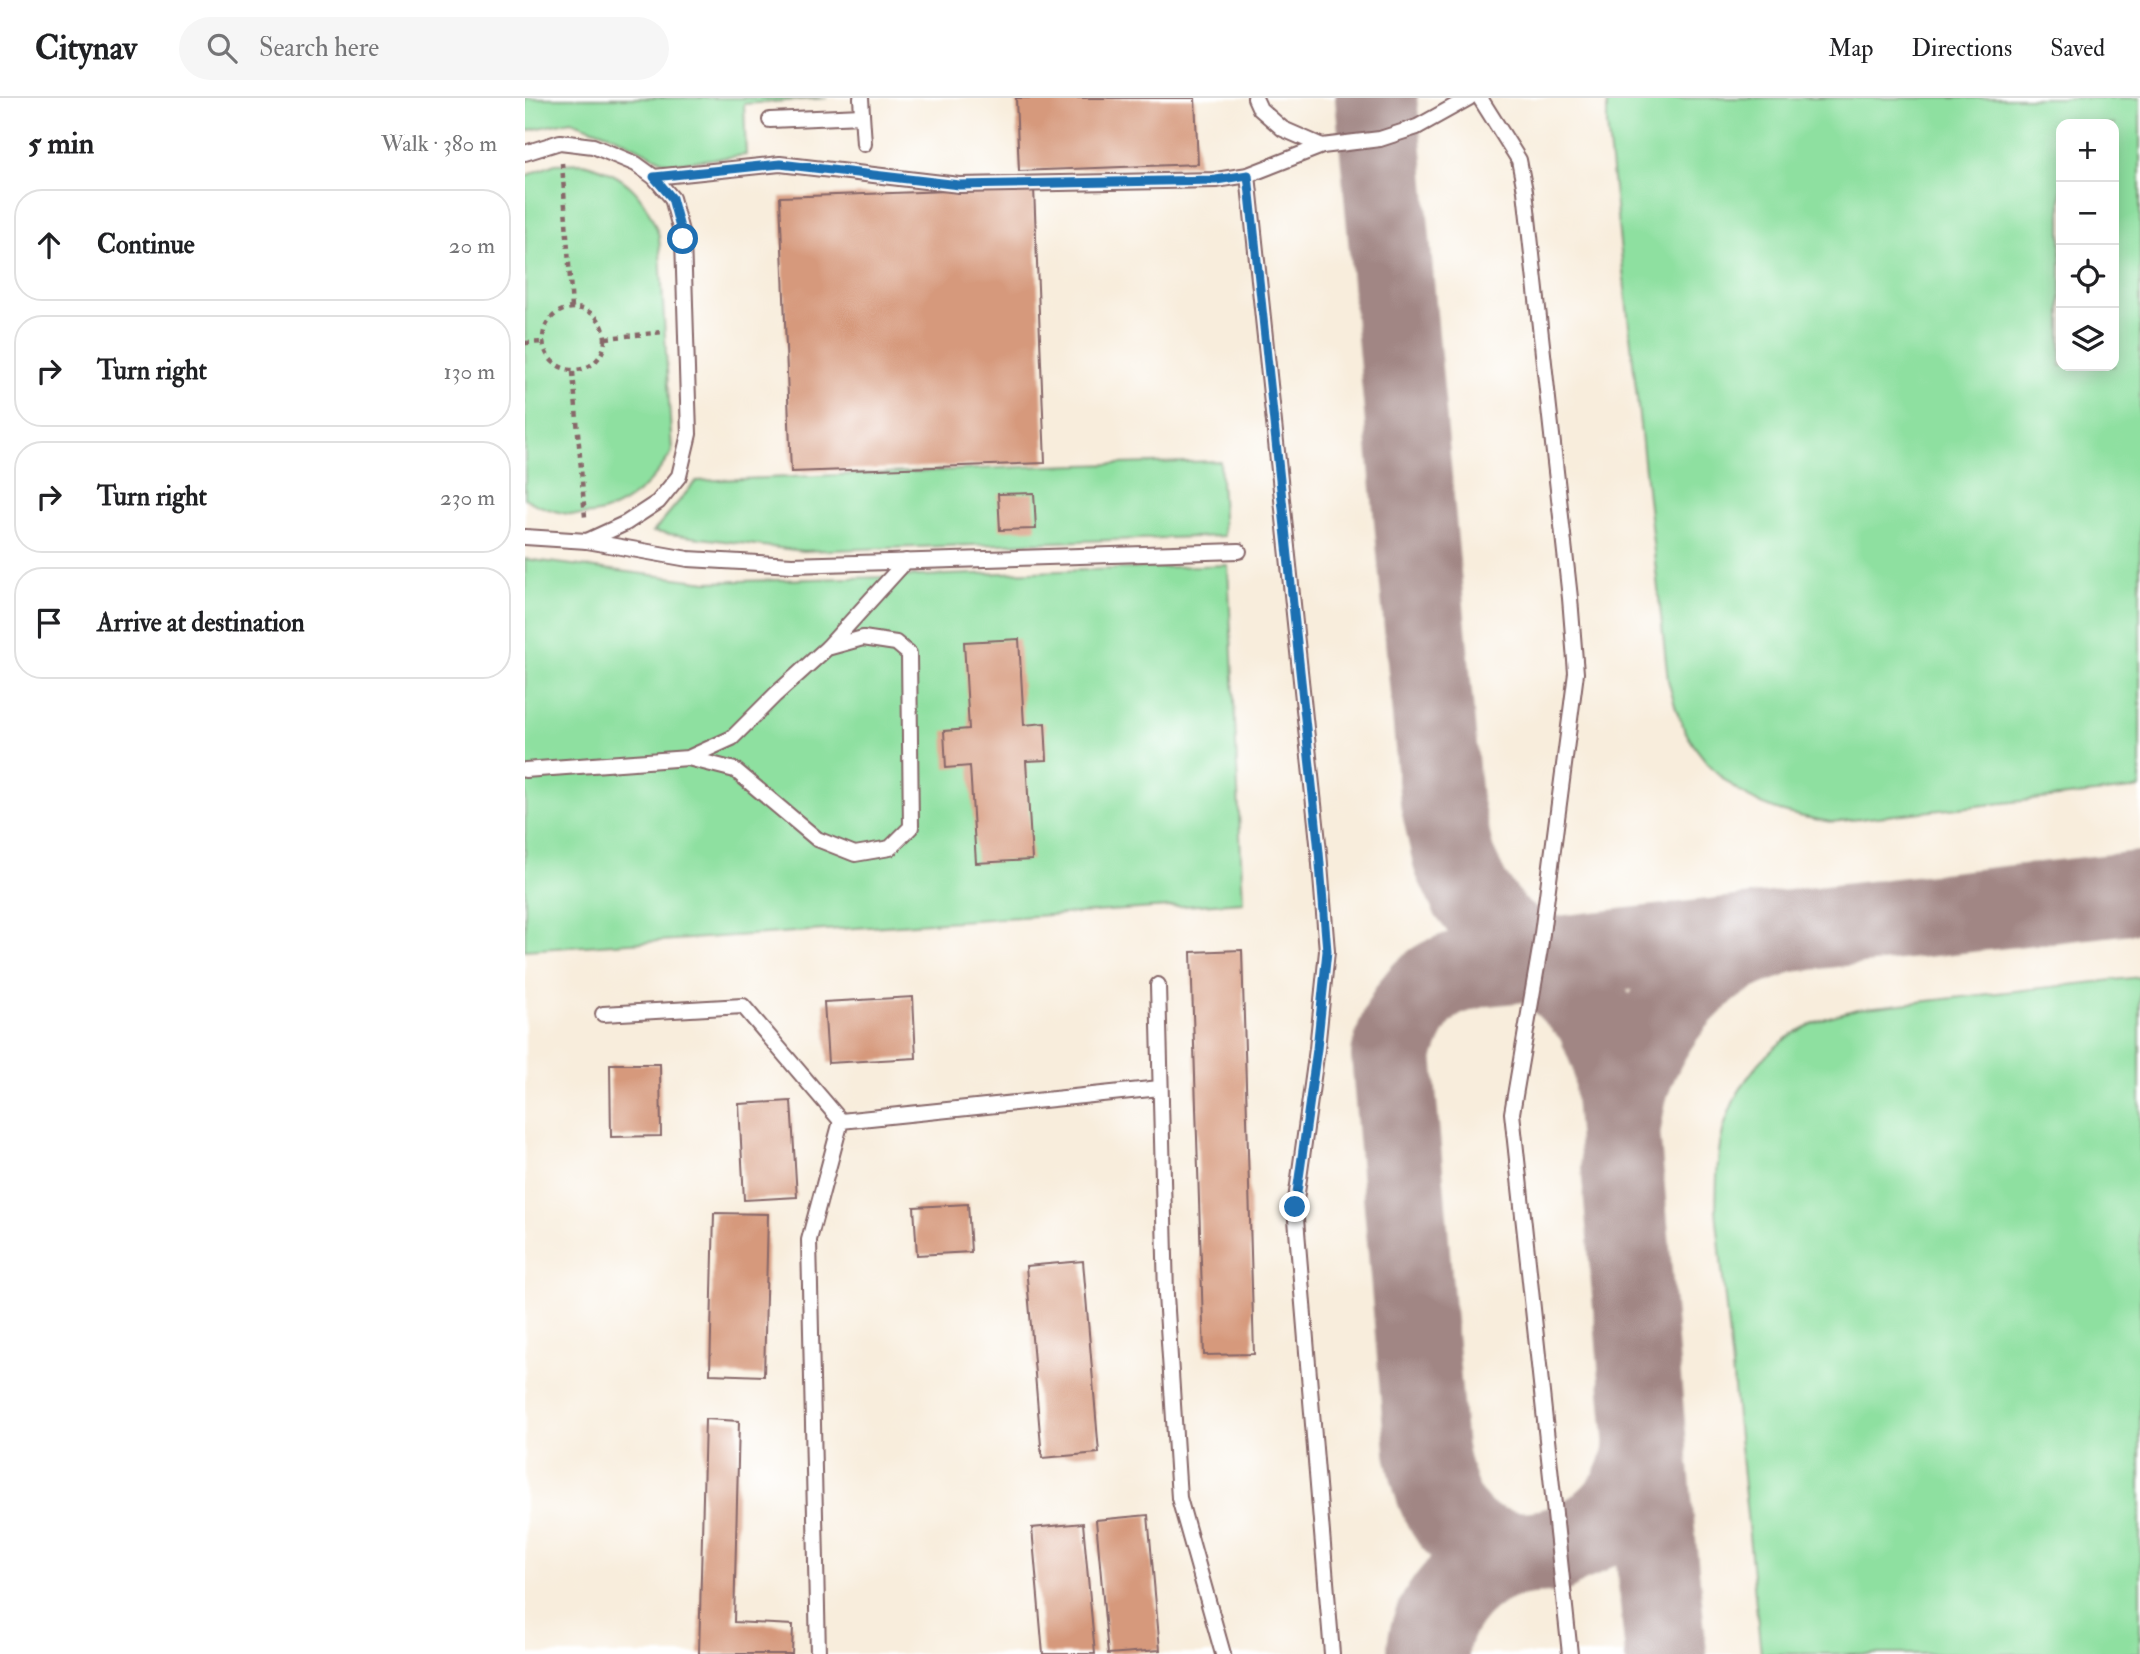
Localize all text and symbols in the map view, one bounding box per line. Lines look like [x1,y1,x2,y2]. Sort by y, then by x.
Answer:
search box [179,17,669,80]
text: Citynav [35,28,137,69]
icon: search [203,29,241,67]
text: Search here [259,32,379,64]
text: Map [1828,33,1873,64]
text: Directions [1911,33,2012,64]
text: Saved [2050,33,2105,64]
map controls [2056,119,2119,371]
button: + [2056,119,2119,182]
text: 5 min [28,125,94,162]
text: Walk · 380 m [381,129,497,158]
button: − [2056,182,2119,245]
route start [667,223,698,254]
icon: ahead [30,226,68,264]
text: Continue [97,229,195,261]
text: 20 m [449,231,495,260]
button: locate [2056,245,2119,308]
button: layers [2056,308,2119,371]
icon: right [30,352,68,390]
text: Turn right [97,355,207,387]
text: 130 m [443,357,495,386]
icon: right [30,478,68,516]
text: Turn right [97,481,207,513]
text: 230 m [440,483,495,512]
icon: arrive [30,604,68,642]
text: Arrive at destination [97,607,305,639]
route end [1279,1191,1310,1222]

